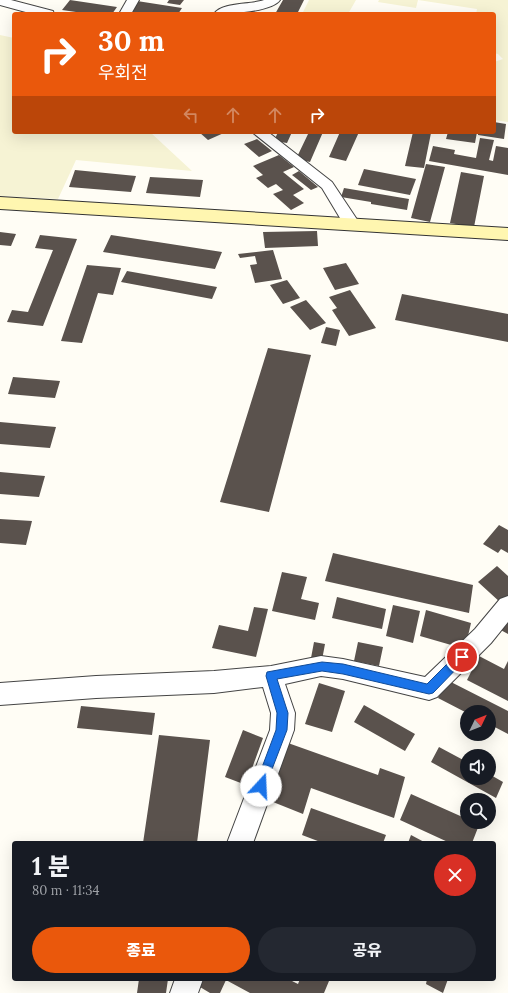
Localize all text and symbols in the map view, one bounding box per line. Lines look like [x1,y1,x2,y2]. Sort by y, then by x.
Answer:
text: 30 m [98,23,165,59]
icon: right [32,28,84,80]
text: 우회전 [98,61,148,84]
icon: left [180,104,202,126]
icon: ahead [222,104,244,126]
icon: ahead [264,104,286,126]
icon: right [306,104,328,126]
pin [445,640,479,674]
icon: arrive [451,646,473,668]
north arrow [460,705,496,741]
map controls [460,705,496,829]
button: sound [460,749,496,785]
position arrow [240,765,282,807]
button: search [460,793,496,829]
text: 1 분 [32,851,70,882]
button: close [434,854,476,896]
text: 80 m · 11:34 [32,882,100,899]
button: 종료 [32,927,250,973]
button: 공유 [258,927,476,973]

